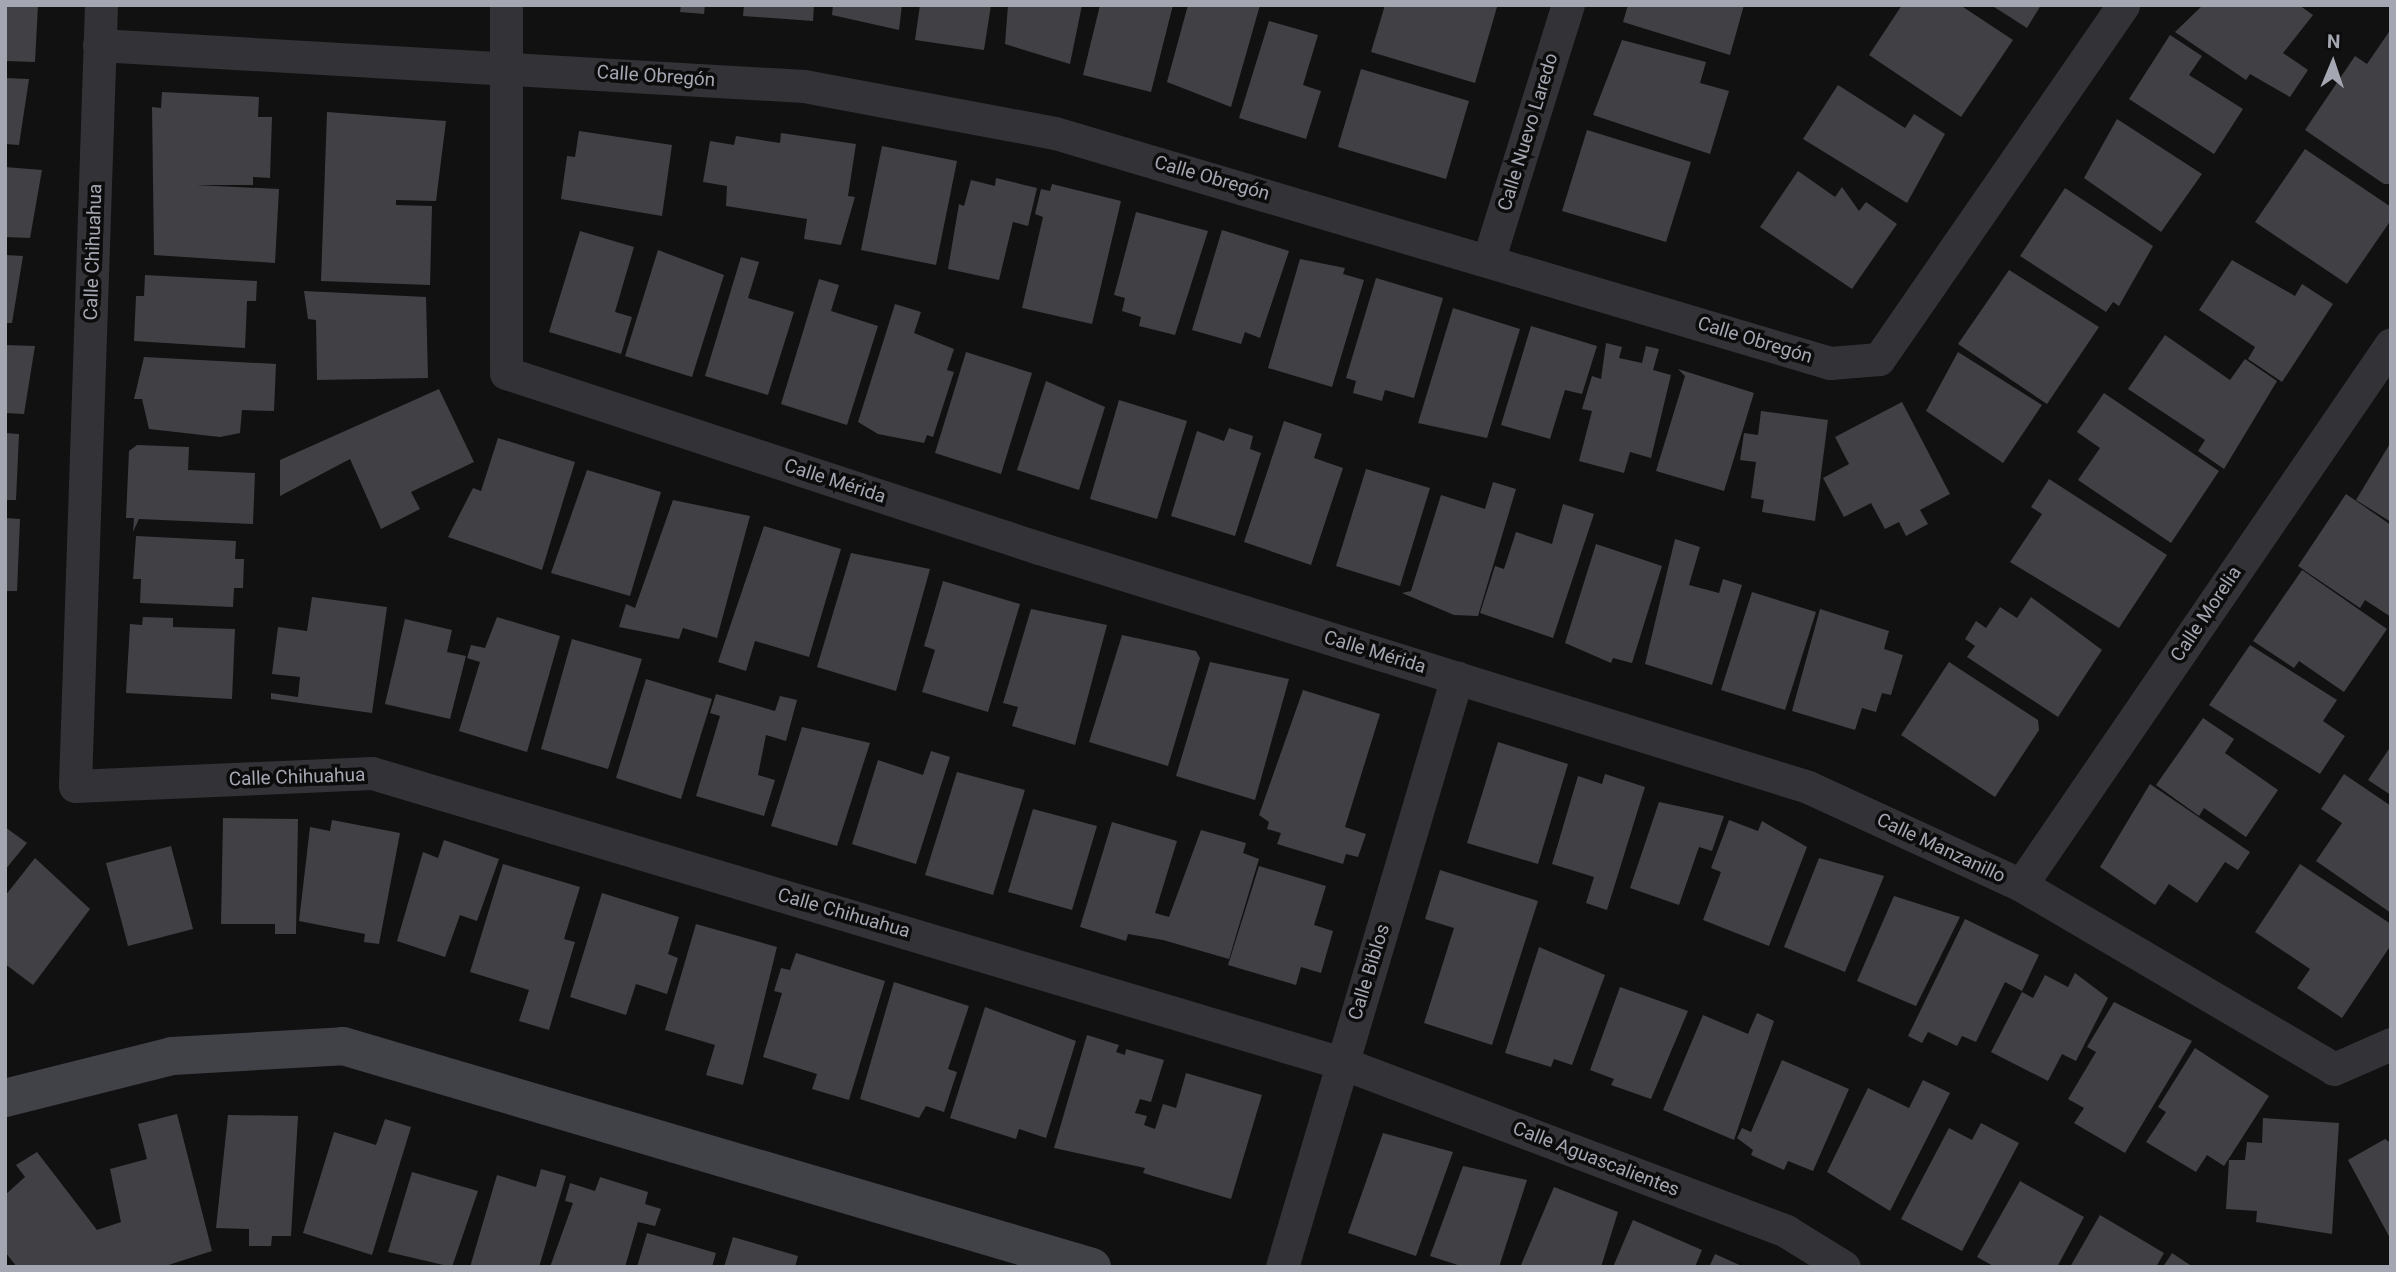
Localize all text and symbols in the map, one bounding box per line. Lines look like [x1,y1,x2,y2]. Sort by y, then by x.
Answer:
north arrow [2298,28,2368,98]
text: N [2327,30,2341,53]
street label: Calle Nuevo Laredo [1493,50,1563,214]
street label: Calle Obregón [596,60,716,92]
street label: Calle Obregón [1152,151,1272,205]
street label: Calle Chihuahua [79,183,107,321]
street label: Calle Obregón [1695,312,1815,368]
street label: Calle Mérida [781,454,889,508]
street label: Calle Morelia [2166,562,2246,666]
street label: Calle Mérida [1321,626,1429,678]
street label: Calle Chihuahua [228,763,366,791]
street label: Calle Manzanillo [1873,808,2009,888]
street label: Calle Chihuahua [775,883,913,943]
street label: Calle Biblos [1344,921,1394,1023]
street label: Calle Aguascalientes [1509,1117,1683,1201]

